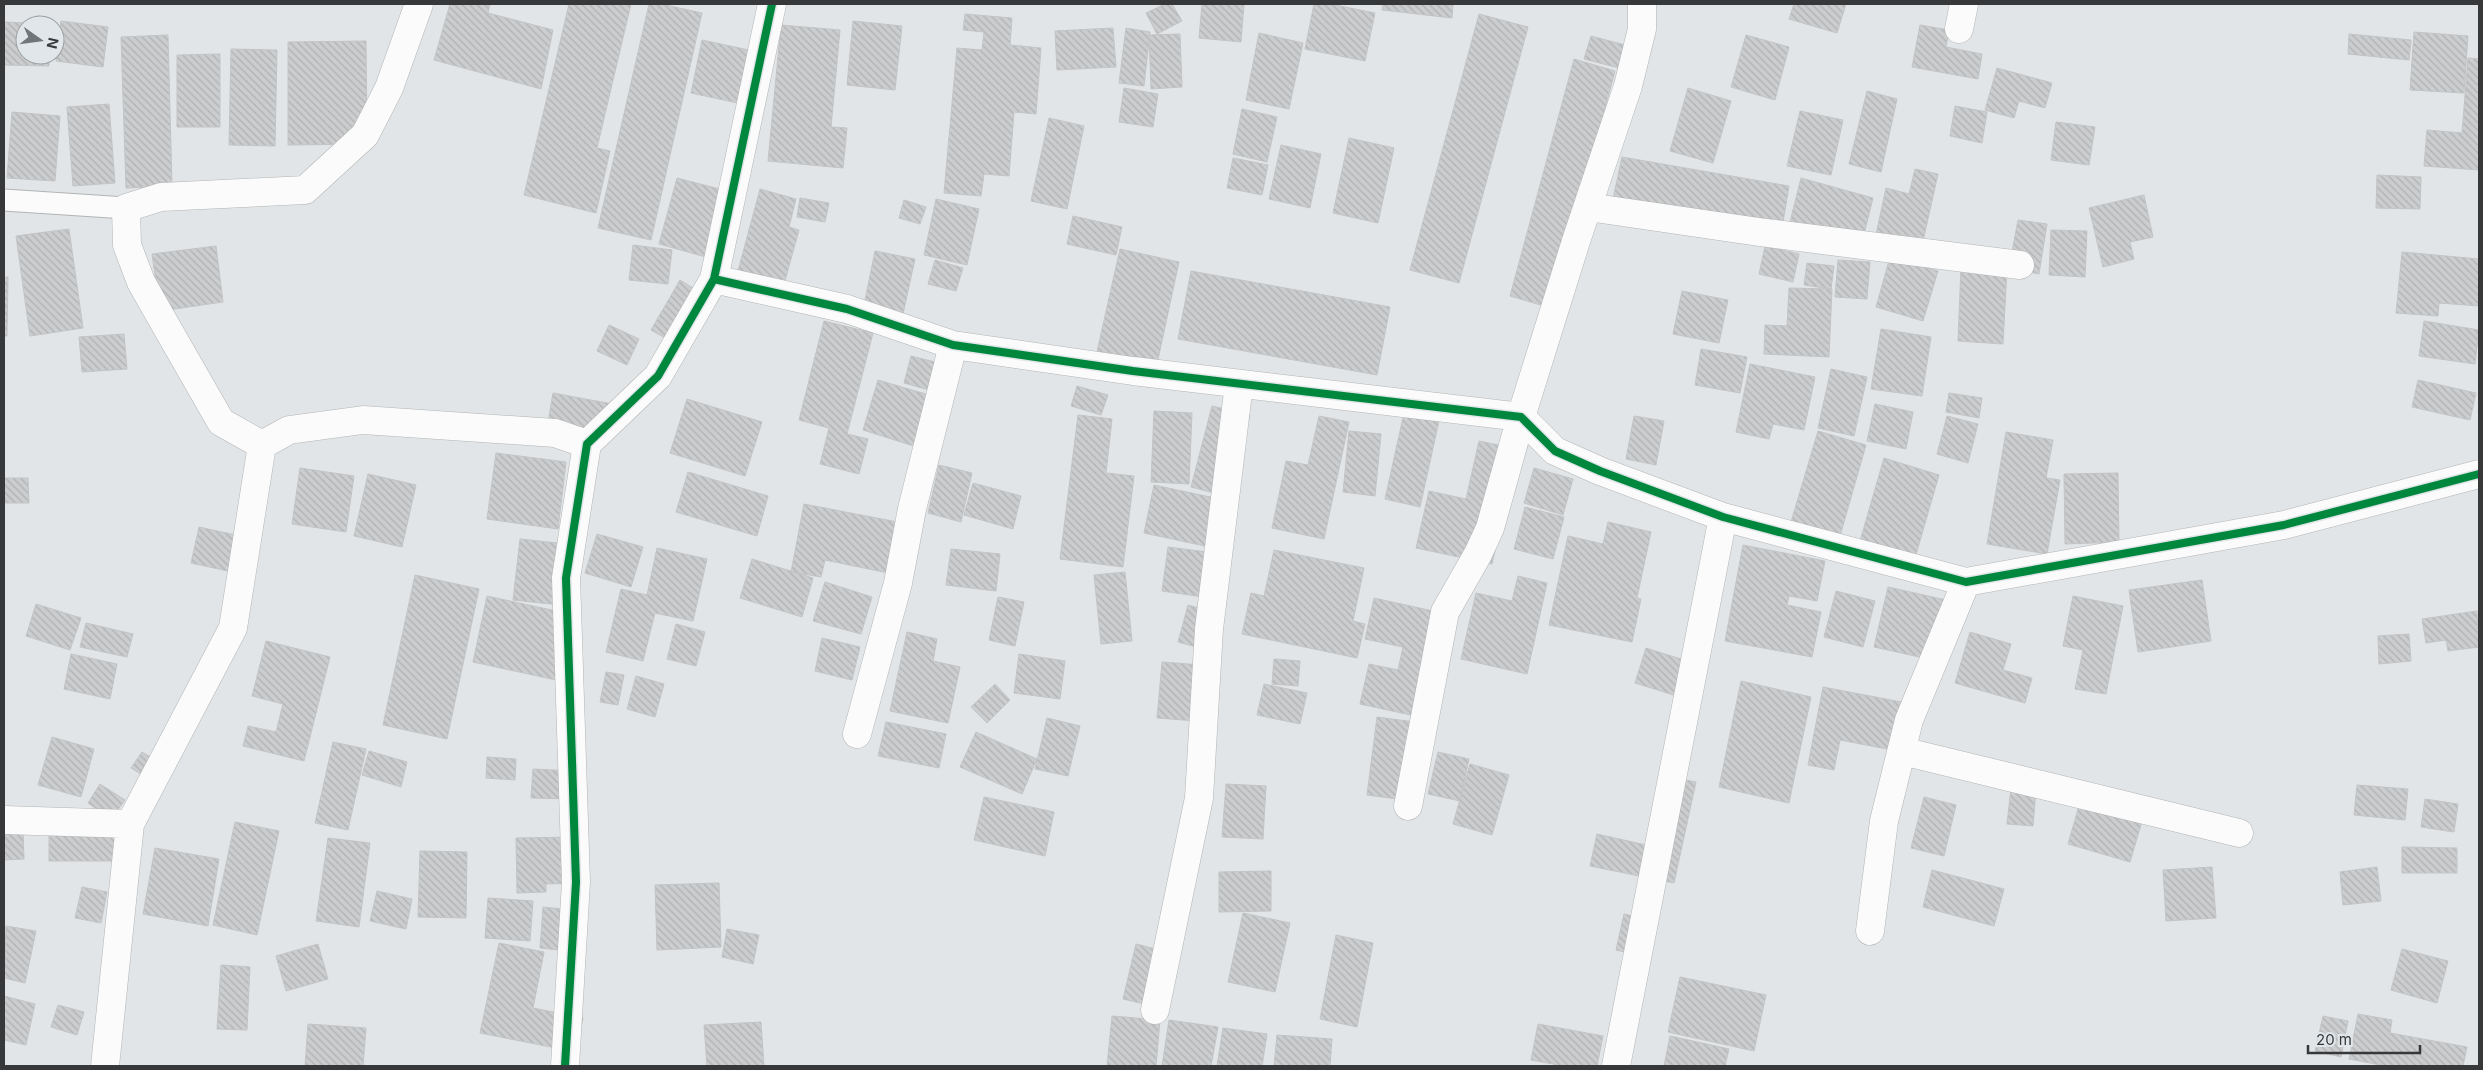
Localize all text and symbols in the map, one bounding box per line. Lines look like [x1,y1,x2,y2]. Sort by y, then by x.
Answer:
north arrow [15,15,65,65]
text: N [44,36,63,50]
scale bar [2308,1022,2420,1054]
text: 20 m [2316,1030,2352,1049]

